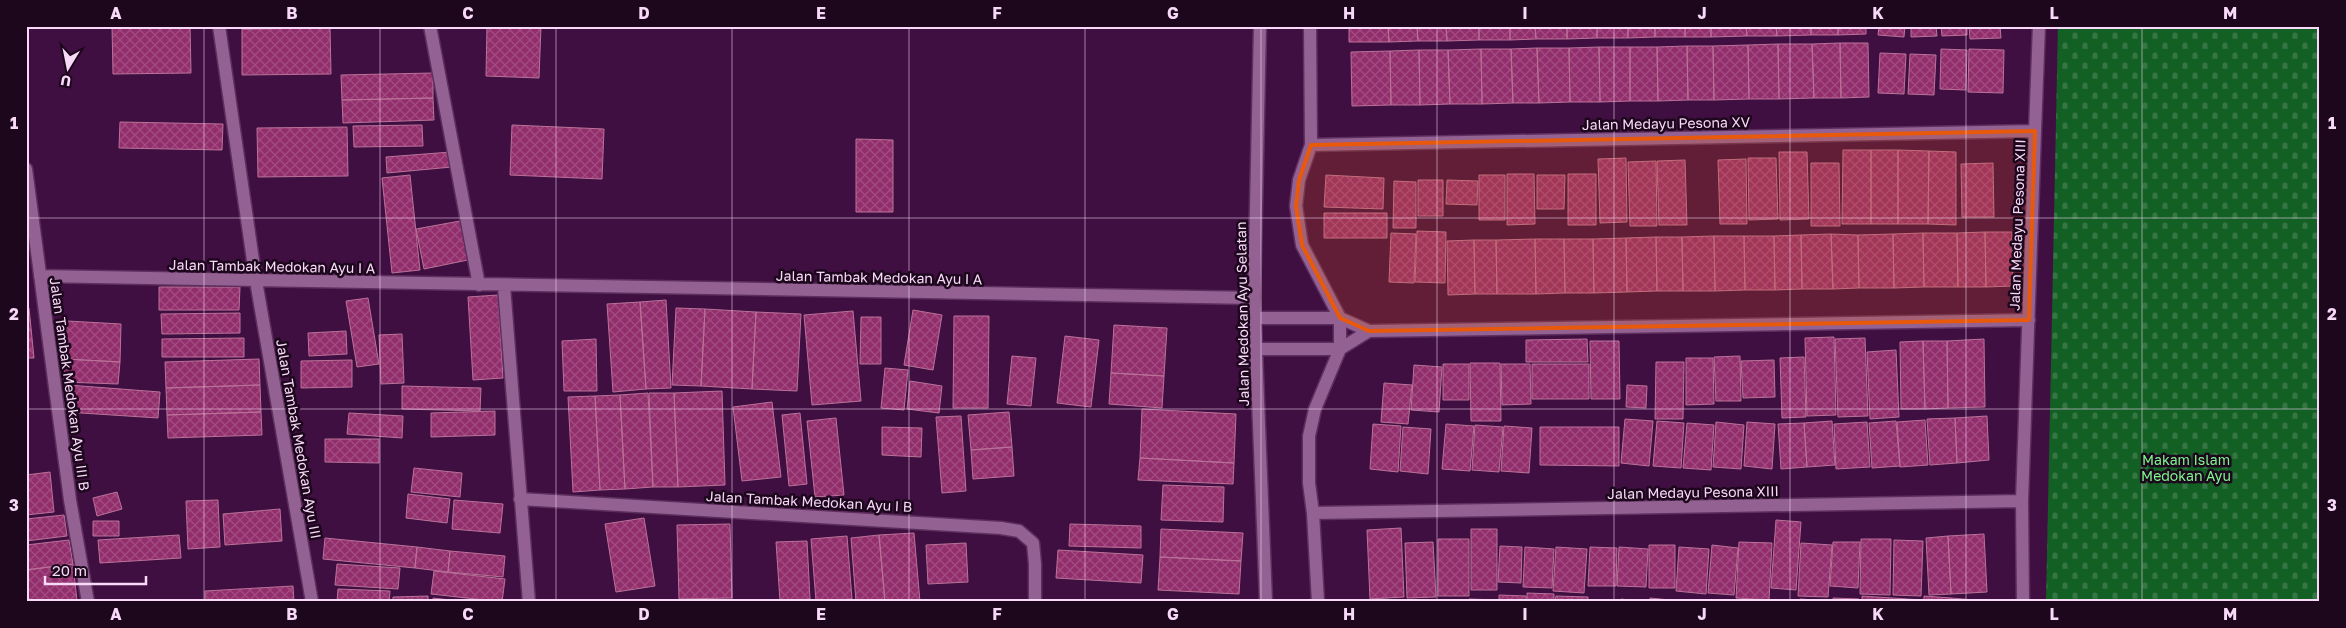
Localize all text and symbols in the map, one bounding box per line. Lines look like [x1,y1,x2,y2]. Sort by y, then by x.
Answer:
text: A [110,3,122,23]
text: B [286,3,298,23]
text: C [462,3,474,23]
text: D [638,3,650,23]
text: E [816,3,826,23]
text: F [992,3,1002,23]
text: G [1167,3,1179,23]
text: H [1343,3,1355,23]
text: I [1522,3,1528,23]
text: J [1697,3,1707,23]
text: K [1872,3,1884,23]
text: L [2049,3,2059,23]
text: M [2223,3,2237,23]
north arrow [42,42,92,92]
text: U [59,72,72,91]
text: 1 [10,113,18,133]
street label: Jalan Medayu Pesona XV [1582,113,1751,133]
text: 1 [2328,113,2336,133]
street label: Jalan Medayu Pesona XIII [2006,139,2028,311]
street label: Jalan Medokan Ayu Selatan [1232,221,1252,407]
street label: Jalan Tambak Medokan Ayu I A [169,256,376,276]
street label: Jalan Tambak Medokan Ayu I A [776,267,983,287]
street label: Jalan Tambak Medokan Ayu III B [47,276,93,492]
text: 2 [9,304,19,324]
text: 2 [2327,304,2337,324]
street label: Jalan Tambak Medokan Ayu III [273,338,325,540]
park label: Makam Islam Medokan Ayu [2141,451,2231,484]
street label: Jalan Medayu Pesona XIII [1607,482,1779,502]
street label: Jalan Tambak Medokan Ayu I B [705,487,913,515]
text: 3 [9,495,19,515]
text: 3 [2327,495,2337,515]
scale bar [45,553,146,585]
text: 20 m [52,561,87,579]
text: A [110,604,122,624]
text: B [286,604,298,624]
text: C [462,604,474,624]
text: D [638,604,650,624]
text: E [816,604,826,624]
text: F [992,604,1002,624]
text: G [1167,604,1179,624]
text: H [1343,604,1355,624]
text: I [1522,604,1528,624]
text: J [1697,604,1707,624]
text: K [1872,604,1884,624]
text: L [2049,604,2059,624]
text: M [2223,604,2237,624]

